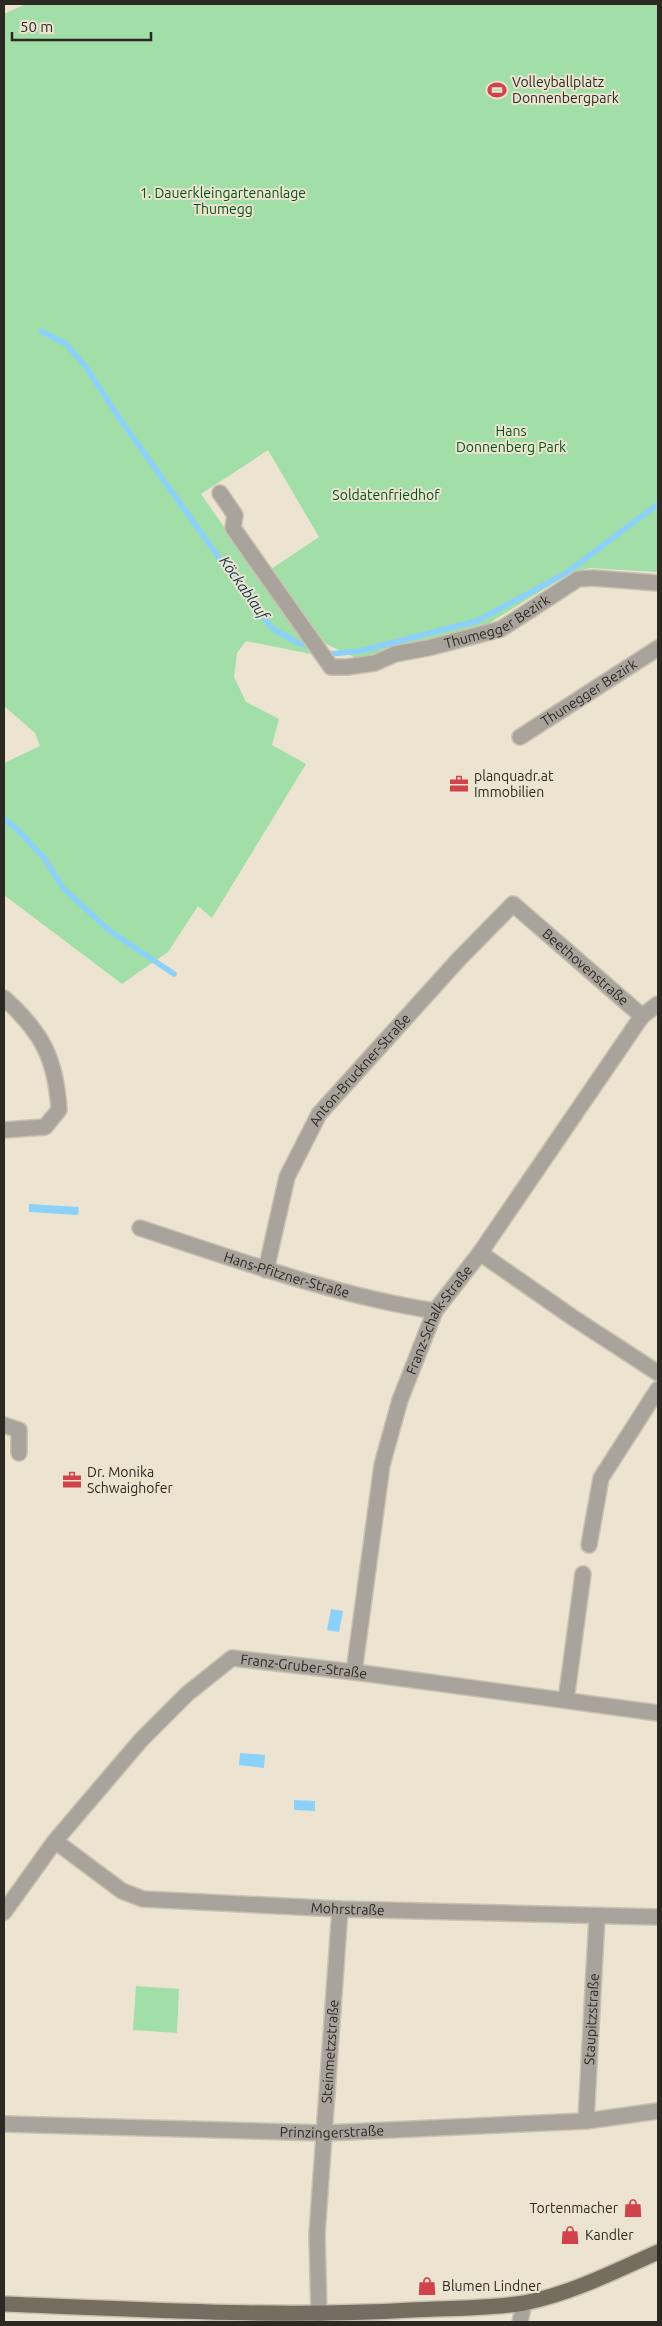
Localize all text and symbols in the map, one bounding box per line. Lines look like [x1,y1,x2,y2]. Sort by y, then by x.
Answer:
scale bar [12,10,151,42]
text: 50 m [20,18,53,35]
place label: Volleyballplatz Donnenbergpark [512,74,619,106]
sports icon: Volleyballplatz Donnenbergpark [486,79,508,101]
park label: 1. Dauerkleingartenanlage Thumegg [140,185,306,217]
park label: Hans Donnenberg Park [456,423,566,455]
park label: Soldatenfriedhof [332,487,440,503]
water label: Köckablauf [216,553,274,625]
street label: Thumegger Bezirk [442,592,553,651]
street label: Thunegger Bezirk [538,656,640,729]
place label: planquadr.at Immobilien [474,768,554,800]
office icon: planquadr.at Immobilien [448,773,470,795]
street label: Beethovenstraße [539,925,632,1009]
street label: Anton-Bruckner-Straße [306,1010,414,1129]
street label: Hans-Pfitzner-Straße [222,1248,351,1301]
street label: Franz-Schalk-Straße [403,1262,475,1377]
place label: Dr. Monika Schwaighofer [87,1464,174,1496]
office icon: Dr. Monika Schwaighofer [61,1469,83,1491]
street label: Franz-Gruber-Straße [240,1651,368,1682]
street label: Mohrstraße [310,1900,385,1918]
street label: Staupitzstraße [581,1973,602,2065]
street label: Steinmetzstraße [318,1999,342,2104]
street label: Prinzingerstraße [279,2122,384,2141]
shop icon: Tortenmacher [622,2197,644,2219]
place label: Tortenmacher [529,2200,619,2216]
shop icon: Kandler [559,2224,581,2246]
place label: Kandler [585,2227,634,2243]
shop icon: Blumen Lindner [416,2275,438,2297]
place label: Blumen Lindner [442,2278,542,2294]

